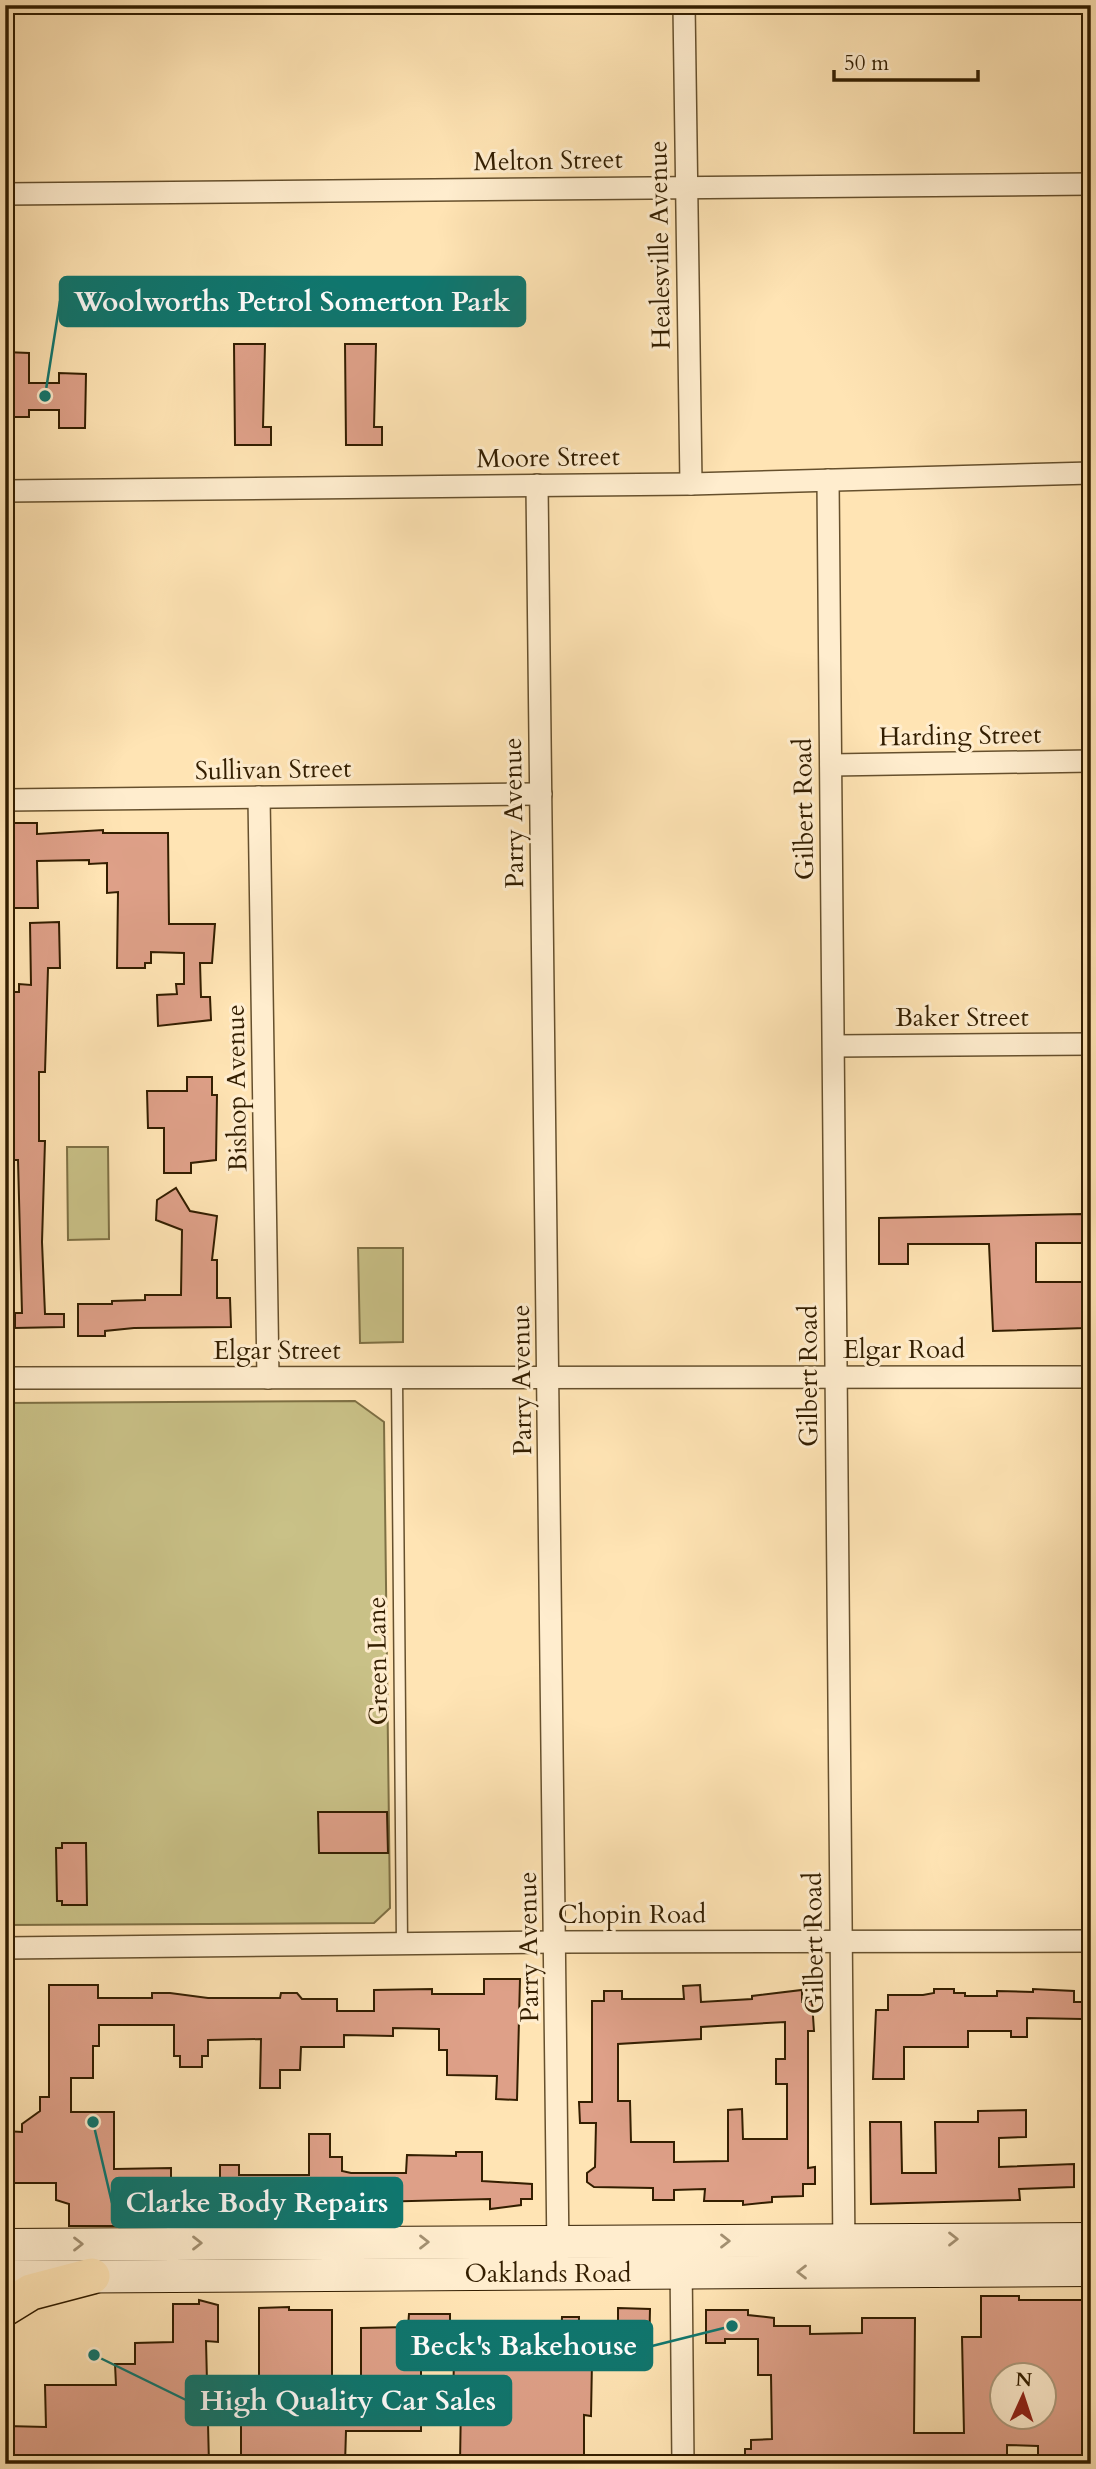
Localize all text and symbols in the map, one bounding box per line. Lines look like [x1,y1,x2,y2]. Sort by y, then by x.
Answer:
scale bar [834,38,977,82]
text: 50 m [844,49,889,78]
street label: Healesville Avenue [640,140,679,350]
street label: Melton Street [473,142,623,179]
callout: Woolworths Petrol Somerton Park [60,277,525,326]
text: Woolworths Petrol Somerton Park [73,283,511,321]
street label: Moore Street [476,439,620,476]
street label: Harding Street [878,717,1042,754]
street label: Parry Avenue [495,737,532,889]
street label: Gilbert Road [785,737,822,880]
street label: Sullivan Street [194,751,352,788]
street label: Baker Street [895,1000,1029,1035]
street label: Bishop Avenue [218,1004,255,1172]
street label: Parry Avenue [503,1304,540,1456]
street label: Gilbert Road [791,1305,826,1447]
street label: Elgar Road [843,1332,965,1367]
street label: Elgar Street [213,1333,341,1368]
street label: Green Lane [359,1596,396,1726]
street label: Parry Avenue [510,1871,547,2023]
street label: Gilbert Road [795,1871,832,2014]
street label: Chopin Road [558,1897,706,1932]
callout: Clarke Body Repairs [112,2178,402,2227]
text: Clarke Body Repairs [126,2184,388,2222]
one-way arrow [948,2231,958,2247]
one-way arrow [720,2233,731,2249]
one-way arrow [419,2234,430,2250]
one-way arrow [73,2236,84,2252]
one-way arrow [191,2236,202,2251]
street label: Oaklands Road [465,2256,632,2291]
one-way arrow [796,2264,807,2280]
callout: Beck's Bakehouse [397,2321,652,2370]
text: Beck's Bakehouse [411,2327,637,2365]
north arrow [988,2360,1058,2430]
text: N [1015,2367,1033,2393]
callout: High Quality Car Sales [186,2376,511,2425]
text: High Quality Car Sales [200,2382,496,2420]

